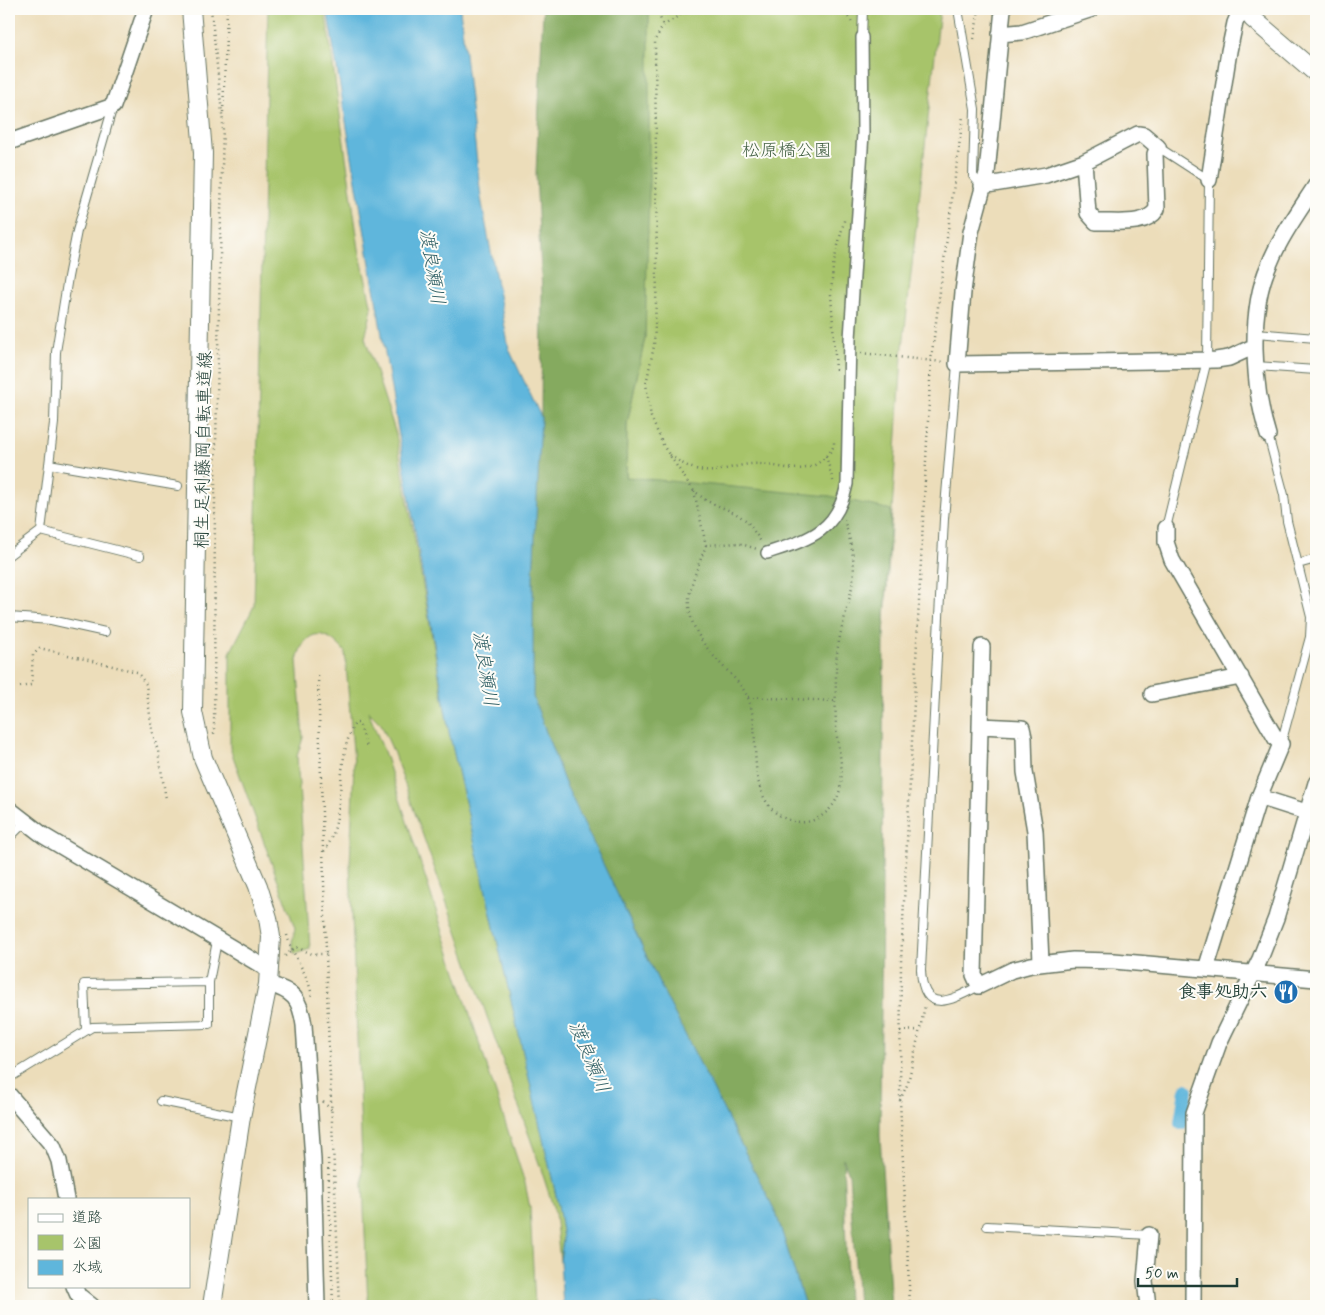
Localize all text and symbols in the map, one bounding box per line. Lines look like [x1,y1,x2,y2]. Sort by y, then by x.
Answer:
park label: 松原橋公園 [742,139,832,163]
water label: 渡良瀬川 [414,228,450,306]
street label: 桐生足利藤岡自転車道線 [190,351,218,549]
water label: 渡良瀬川 [467,630,503,708]
restaurant icon: 食事処助六 [1273,979,1299,1005]
place label: 食事処助六 [1178,980,1268,1004]
water label: 渡良瀬川 [563,1017,615,1097]
legend [28,1198,190,1288]
text: 道路 [72,1208,102,1228]
text: 公園 [72,1234,102,1254]
scale bar [1138,1255,1236,1287]
text: 水域 [72,1258,102,1278]
text: 50 m [1145,1264,1179,1284]

